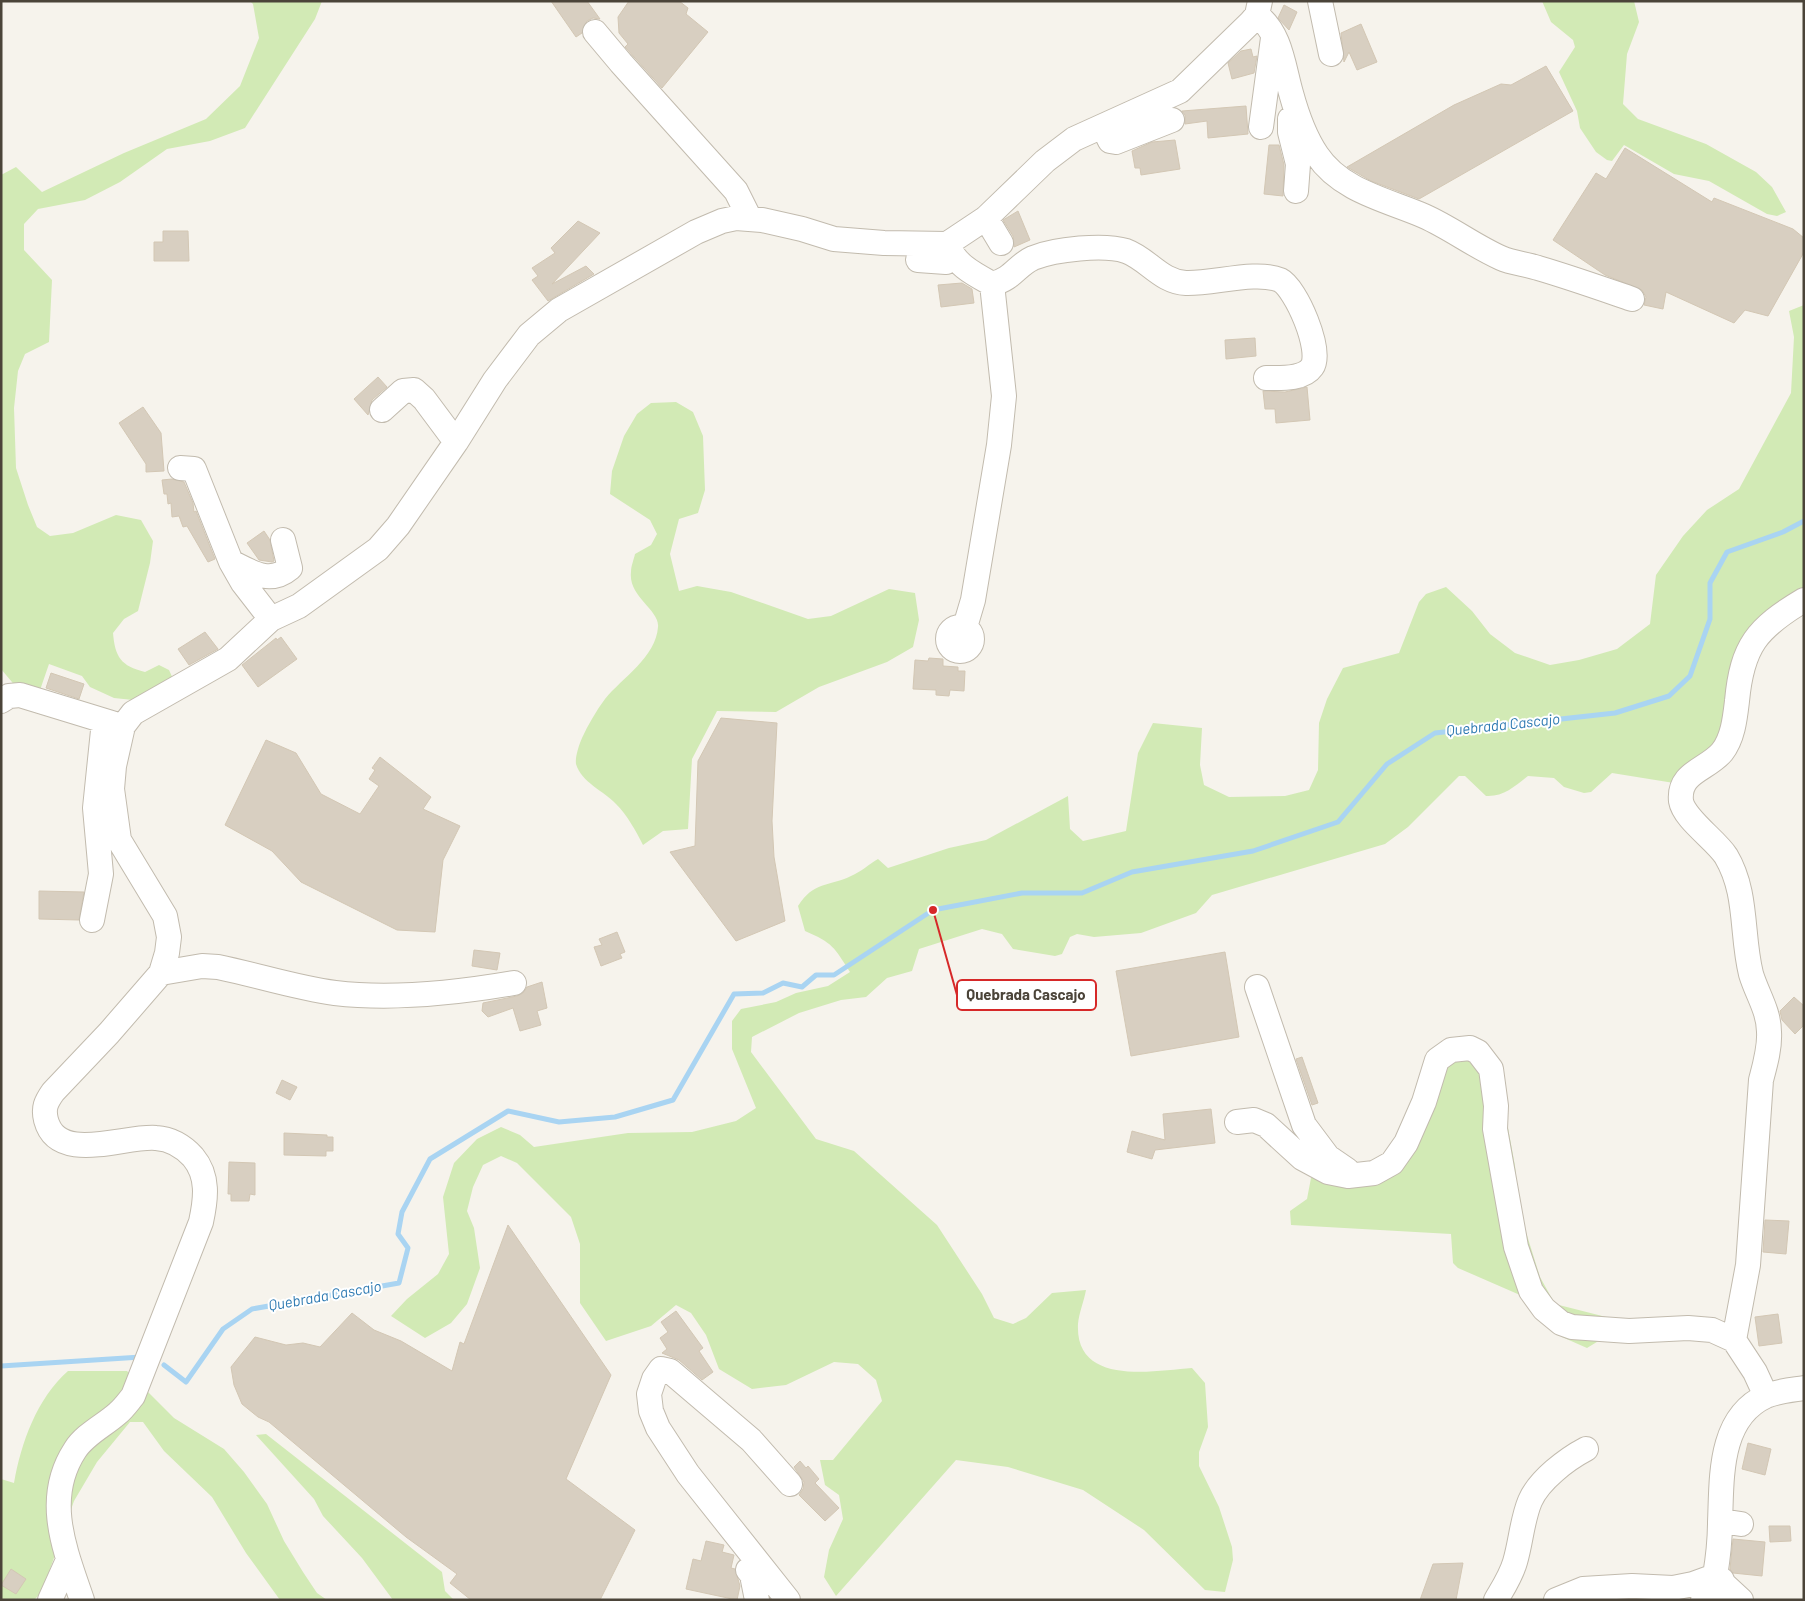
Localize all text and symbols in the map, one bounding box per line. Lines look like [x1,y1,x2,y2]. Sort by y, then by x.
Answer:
water label: Quebrada Cascajo [1445,709,1561,739]
callout: Quebrada Cascajo [957,980,1096,1010]
text: Quebrada Cascajo [966,985,1086,1003]
water label: Quebrada Cascajo [267,1276,383,1314]

